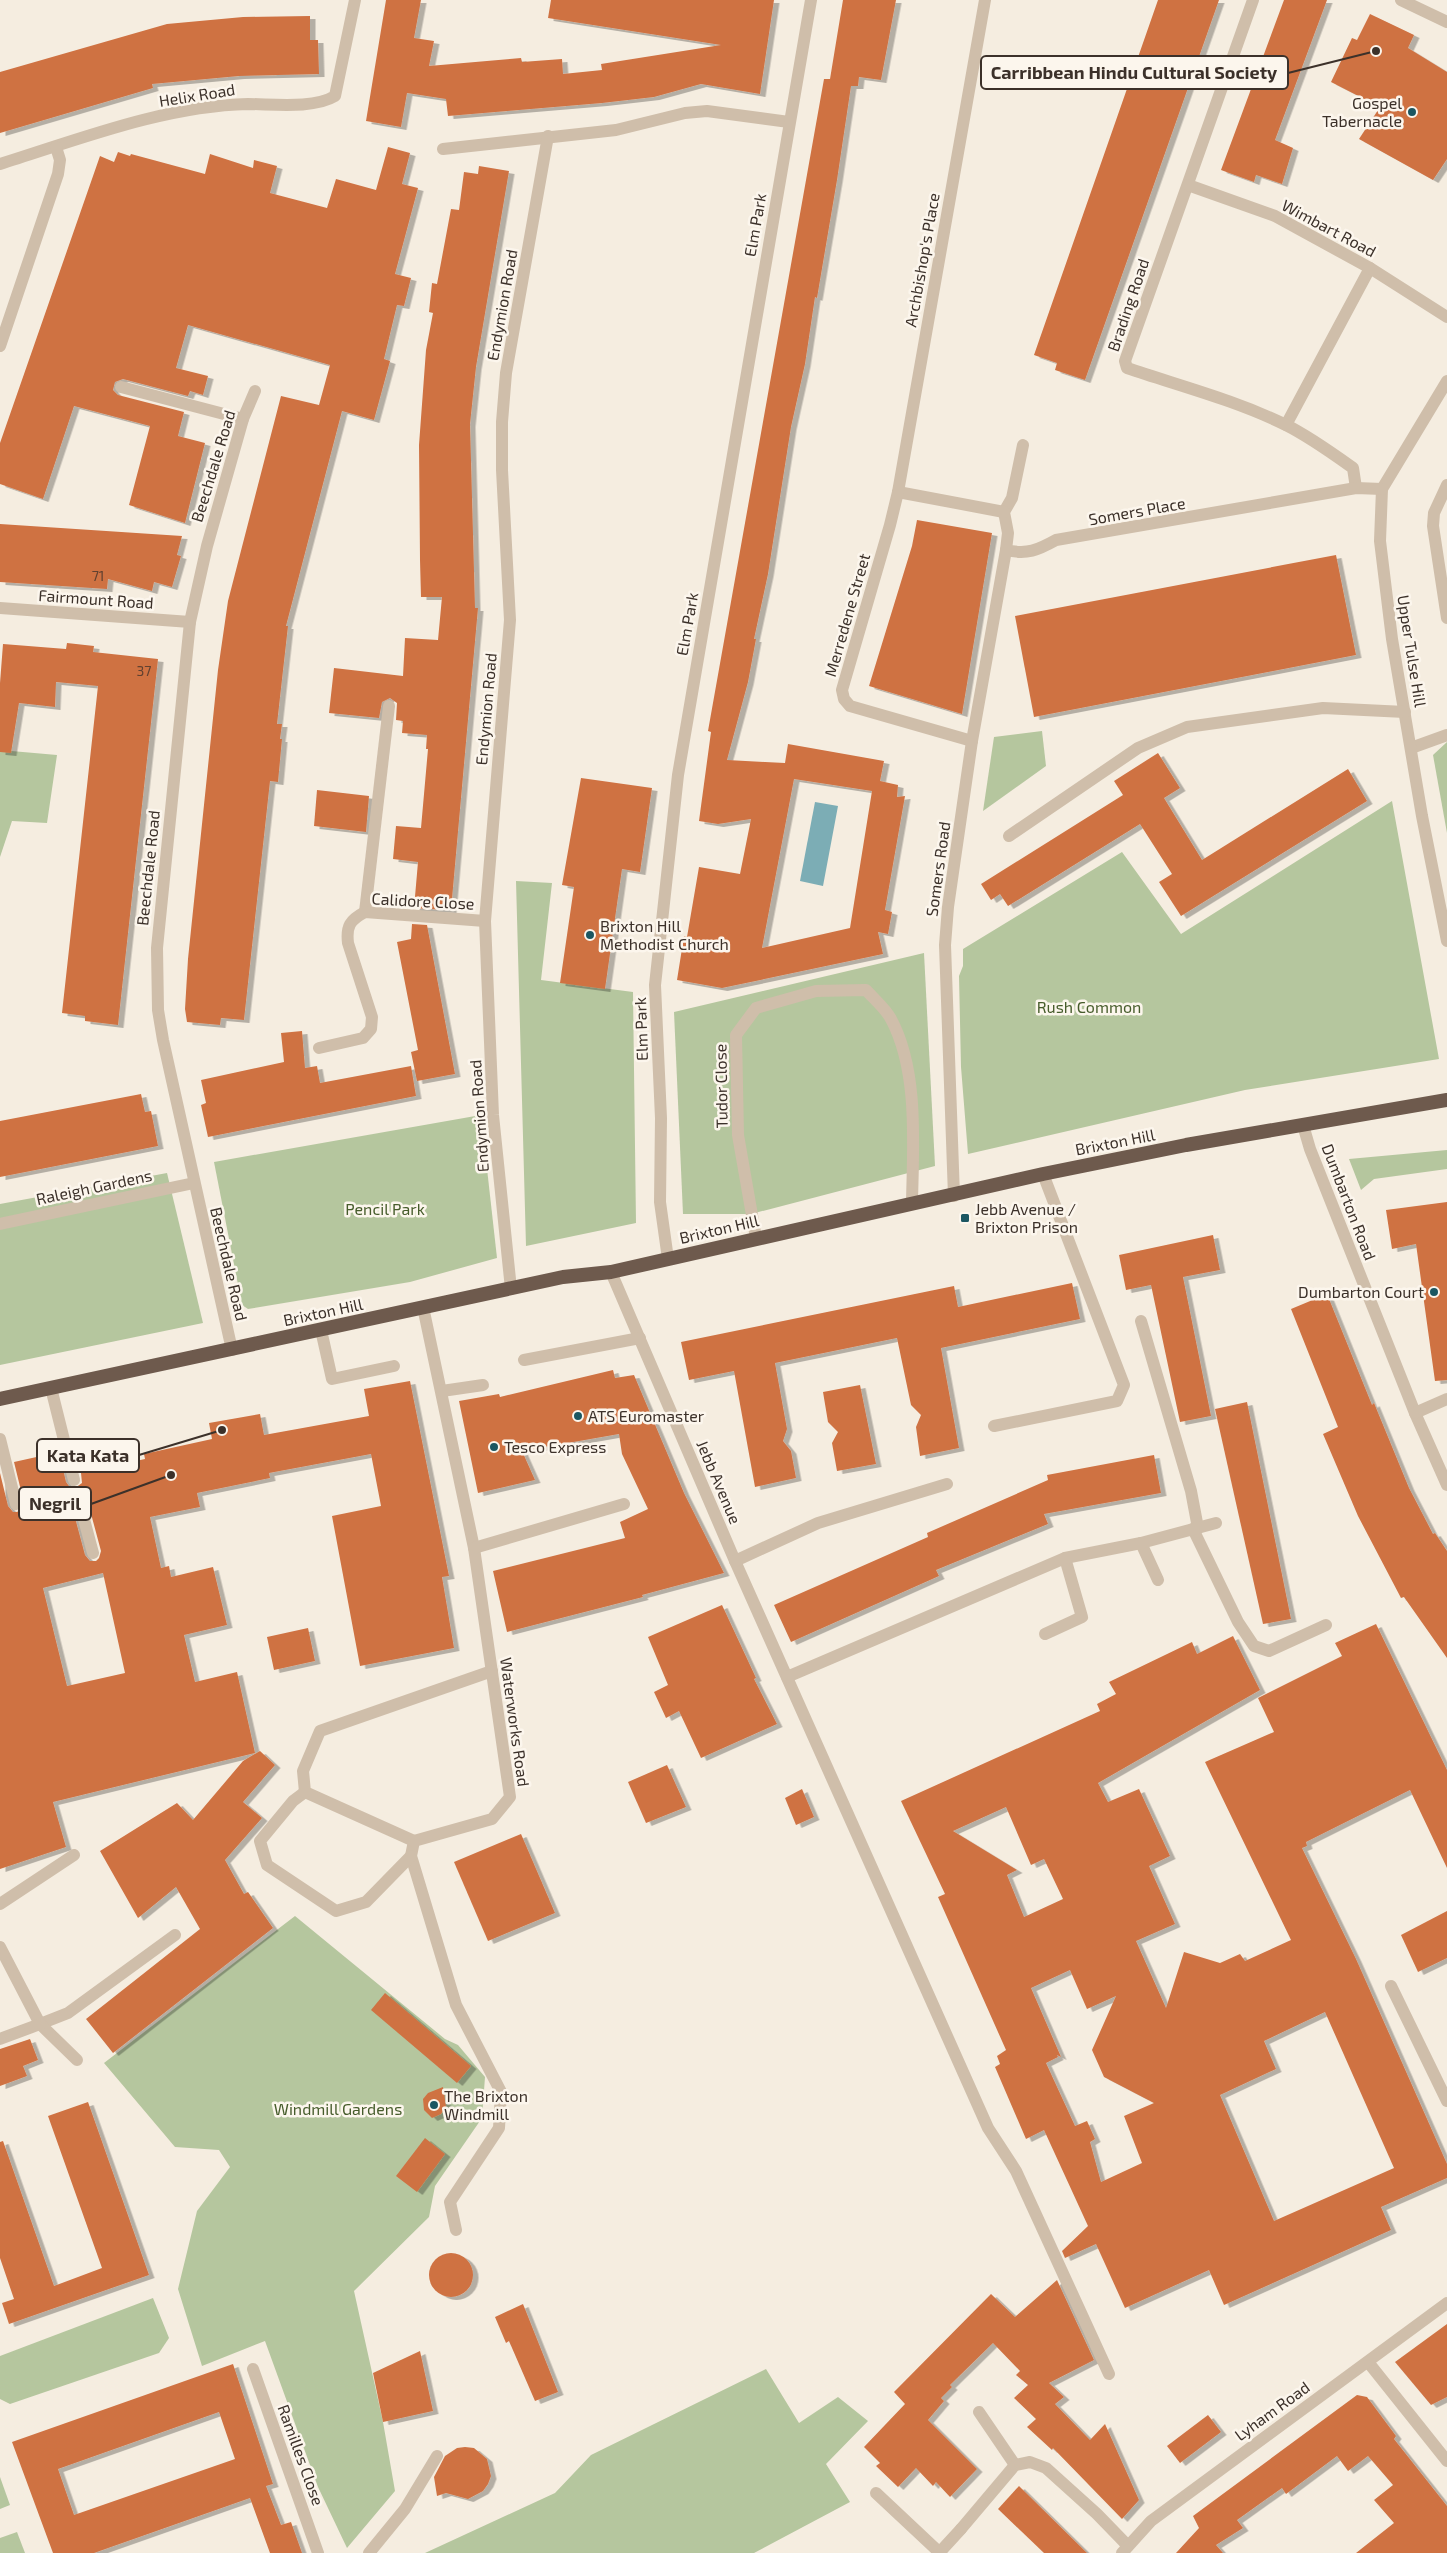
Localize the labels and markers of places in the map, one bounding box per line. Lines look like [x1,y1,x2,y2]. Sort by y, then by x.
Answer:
callout: Carribbean Hindu Cultural Society [981,56,1288,89]
place label: Gospel Tabernacle [1322,93,1402,130]
marker: Gospel Tabernacle [1406,106,1418,118]
place label: Brixton Hill Methodist Church [600,916,729,953]
marker: Brixton Hill Methodist Church [584,929,596,941]
place label: Jebb Avenue / Brixton Prison [975,1199,1078,1236]
marker: Jebb Avenue / Brixton Prison [959,1212,971,1224]
place label: Dumbarton Court [1298,1282,1424,1301]
marker: Dumbarton Court [1428,1286,1440,1298]
place label: ATS Euromaster [588,1406,705,1425]
marker: ATS Euromaster [572,1410,584,1422]
place label: Tesco Express [504,1437,606,1456]
callout: Kata Kata [37,1439,139,1472]
marker: Tesco Express [488,1441,500,1453]
callout: Negril [19,1487,91,1520]
place label: The Brixton Windmill [444,2086,528,2123]
marker: The Brixton Windmill [428,2099,440,2111]

